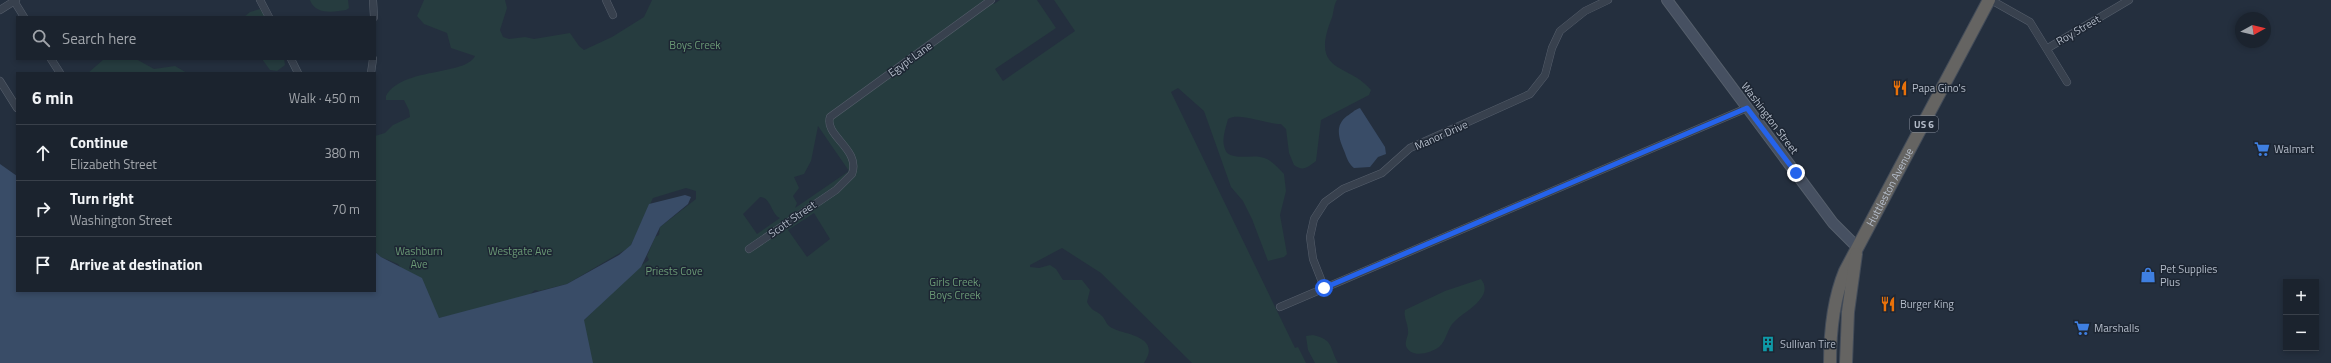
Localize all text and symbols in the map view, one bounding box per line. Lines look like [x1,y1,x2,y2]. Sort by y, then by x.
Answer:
street label: Roy Street [2053,11,2103,49]
north arrow [2235,12,2271,48]
search box [16,16,376,60]
icon: search [30,27,52,49]
text: Search here [62,27,136,50]
park label: Boys Creek [669,37,721,53]
street label: Egypt Lane [885,37,936,81]
street label: Washington Street [1738,79,1802,157]
restaurant icon: Papa Gino's [1891,79,1909,97]
place label: Papa Gino's [1912,80,1966,96]
text: 6 min [32,85,73,111]
text: Walk · 450 m [289,88,360,108]
street label: Manor Drive [1412,116,1471,154]
road number: US 6 [1910,116,1938,132]
text: Continue [70,131,128,154]
supermarket icon: Walmart [2253,140,2271,158]
place label: Walmart [2274,141,2314,157]
icon: ahead [32,142,54,164]
text: 380 m [324,143,360,163]
street label: Huttleston Avenue [1862,144,1917,229]
text: Elizabeth Street [70,154,157,174]
route end [1787,164,1805,182]
text: Turn right [70,187,134,210]
street label: Scott Street [765,197,819,241]
icon: right [32,198,54,220]
text: 70 m [332,199,360,219]
text: Washington Street [70,210,172,230]
park label: Washburn Ave [395,243,443,272]
park label: Westgate Ave [488,243,553,259]
text: Arrive at destination [70,253,203,276]
icon: arrive [32,254,54,276]
place label: Pet Supplies Plus [2160,261,2217,290]
park label: Priests Cove [645,263,703,279]
shop icon: Pet Supplies Plus [2139,266,2157,284]
park label: Girls Creek, Boys Creek [929,274,981,303]
route start [1315,279,1333,297]
map controls [2283,279,2319,351]
button: + [2283,279,2319,315]
restaurant icon: Burger King [1879,295,1897,313]
place label: Burger King [1900,296,1954,312]
button: − [2283,315,2319,351]
supermarket icon: Marshalls [2073,319,2091,337]
place label: Marshalls [2094,320,2139,336]
building icon: Sullivan Tire [1759,335,1777,353]
place label: Sullivan Tire [1780,336,1836,352]

